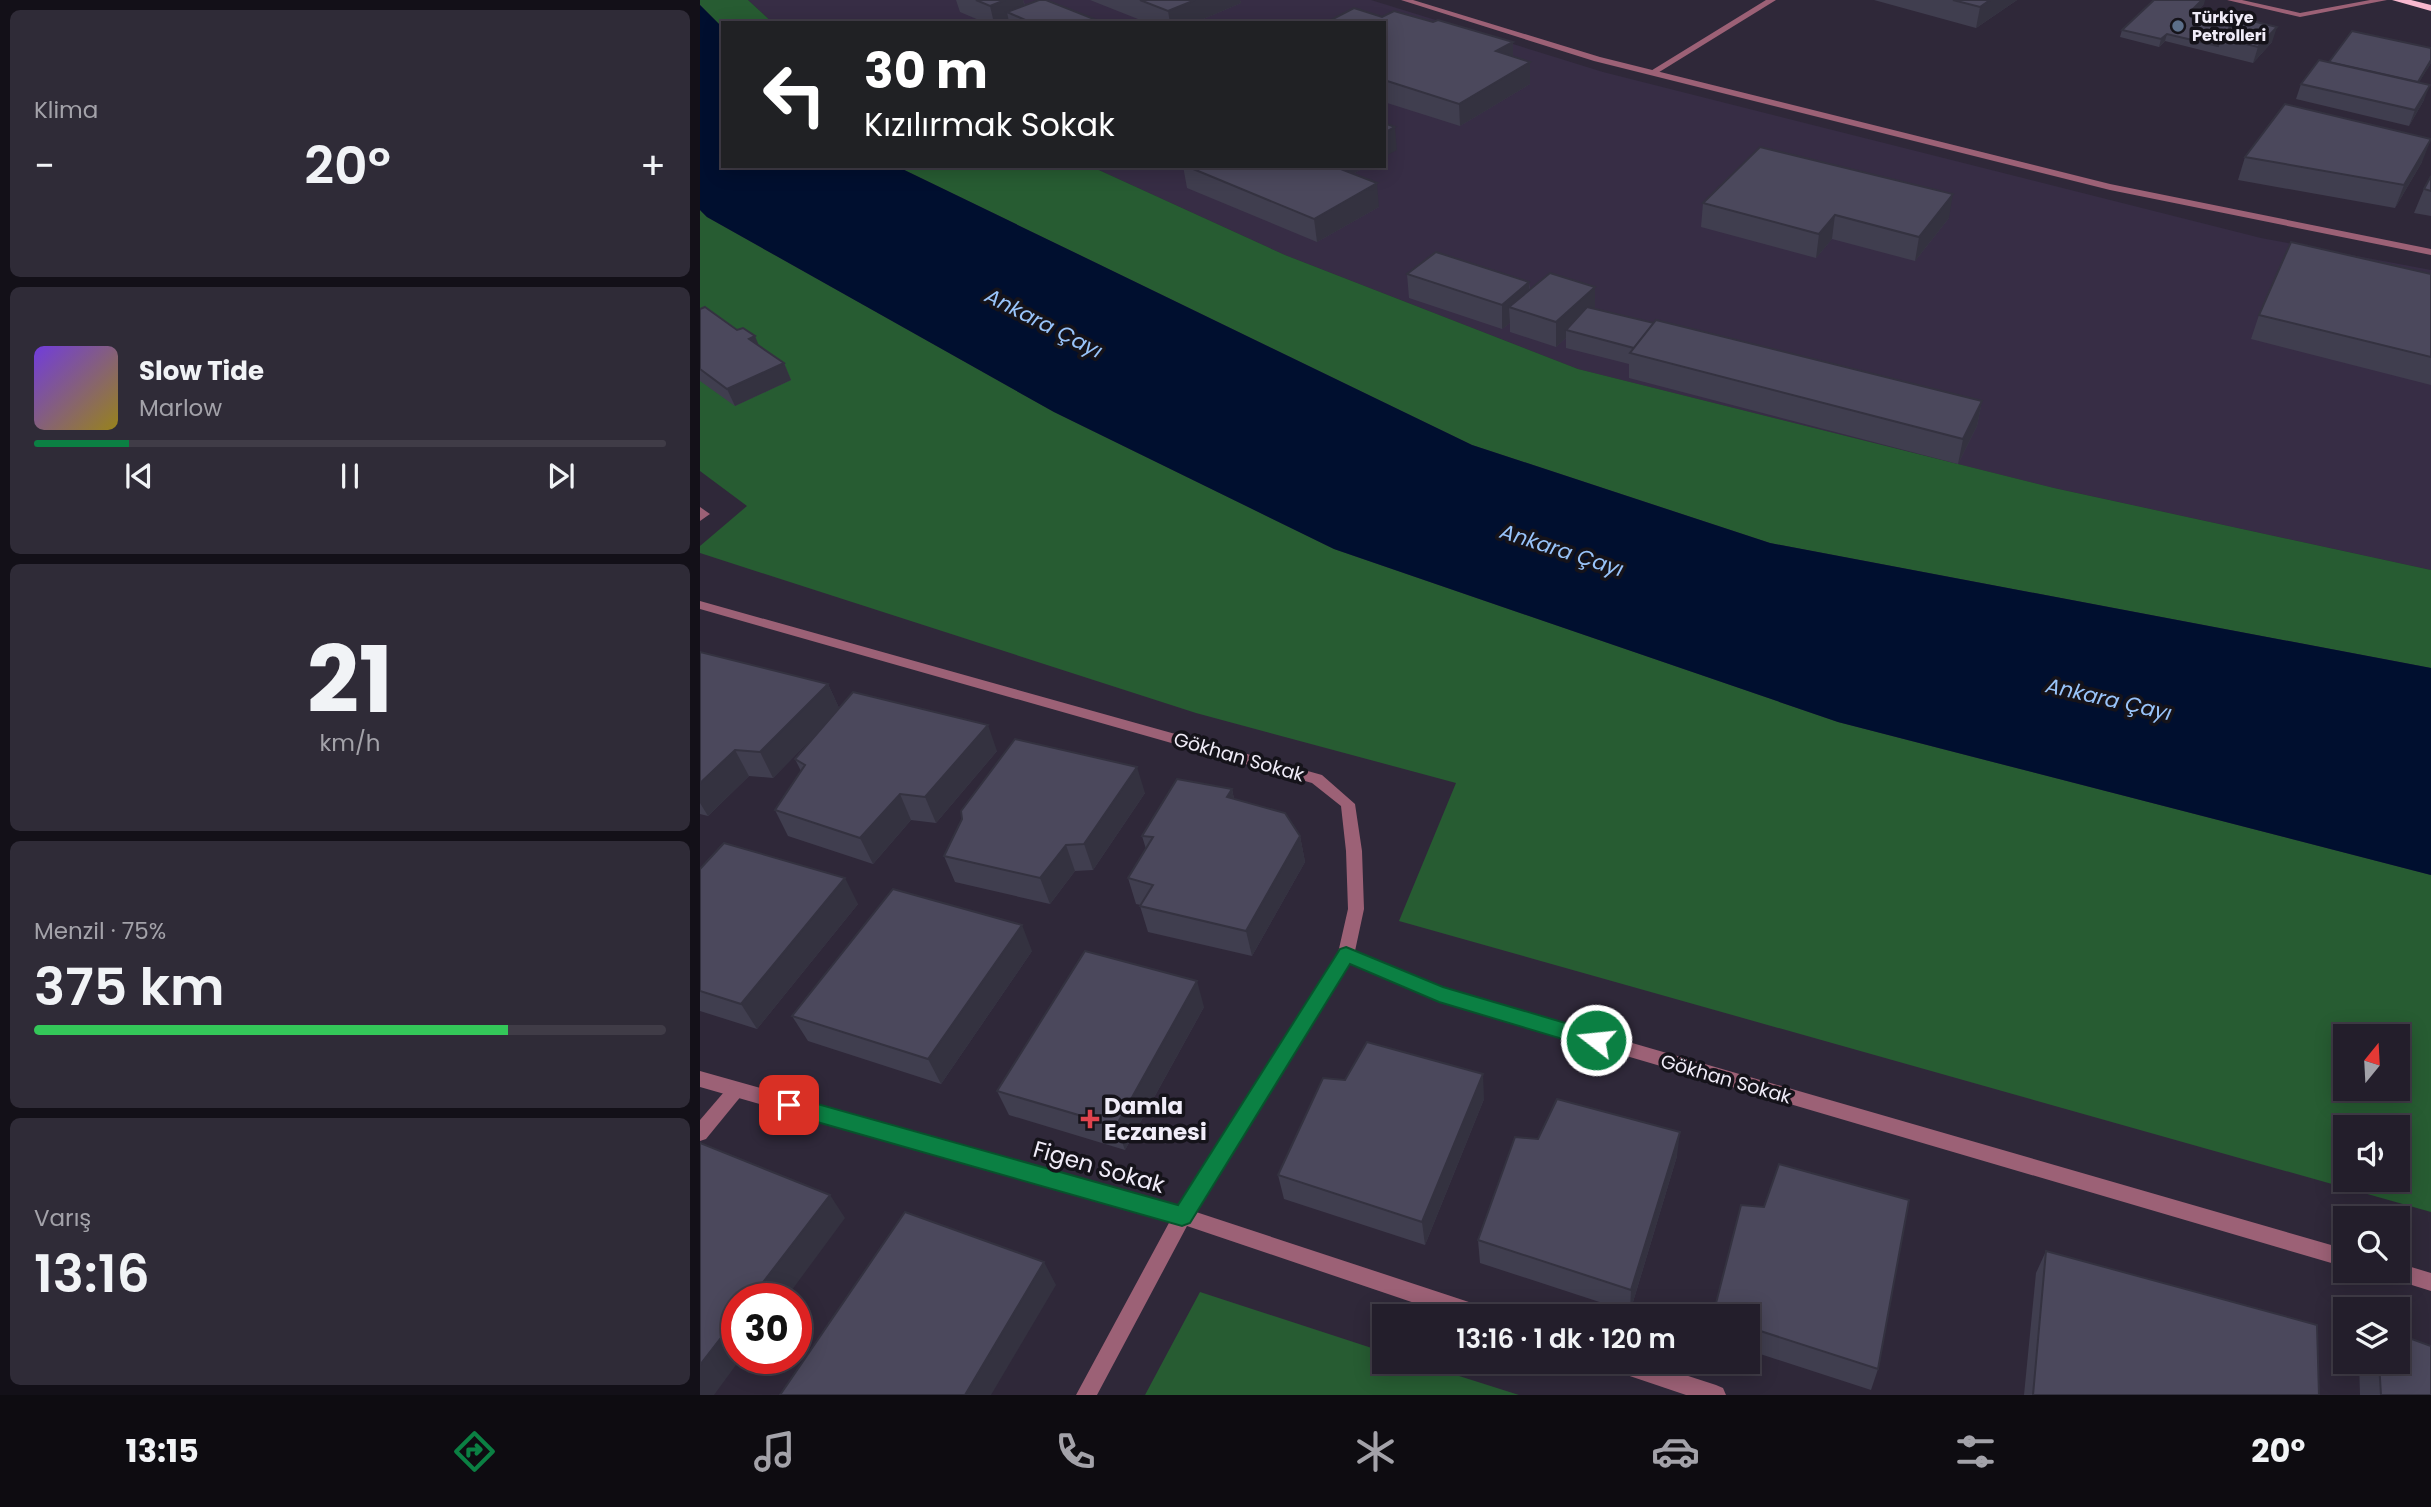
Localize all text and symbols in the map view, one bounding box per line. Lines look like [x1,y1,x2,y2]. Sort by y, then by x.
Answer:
place label: Türkiye Petrolleri [2192,6,2266,47]
marker: Türkiye Petrolleri [2170,18,2186,34]
text: 30 m [864,37,988,105]
icon: left [749,49,840,140]
text: Klima [34,94,98,126]
text: Kızılırmak Sokak [864,102,1115,147]
text: 20° [304,129,391,202]
text: − [34,139,55,192]
text: + [640,139,666,192]
water label: Ankara Çayı [979,281,1108,365]
text: Slow Tide [139,353,264,389]
text: Marlow [139,392,222,424]
icon: previous [120,457,158,495]
icon: pause [331,457,369,495]
icon: next [542,457,580,495]
water label: Ankara Çayı [1496,516,1627,584]
text: 21 [307,616,393,744]
water label: Ankara Çayı [2042,670,2175,728]
street label: Gökhan Sokak [1171,725,1308,789]
text: km/h [319,727,381,759]
text: Menzil · 75% [34,915,166,947]
text: 375 km [34,950,224,1023]
position arrow [1559,1003,1633,1077]
north arrow [2333,1024,2410,1101]
map controls [2333,1024,2410,1374]
street label: Gökhan Sokak [1658,1047,1795,1111]
pin [759,1075,819,1135]
icon: arrive [770,1086,808,1124]
place label: Damla Eczanesi [1104,1090,1207,1148]
marker: Damla Eczanesi [1082,1111,1098,1127]
button: sound [2333,1115,2410,1192]
street label: Figen Sokak [1030,1133,1169,1201]
text: Varış [34,1202,91,1234]
button: search [2333,1206,2410,1283]
text: 13:16 [34,1237,150,1310]
speed limit sign: 30 [721,1283,812,1374]
button: layers [2333,1297,2410,1374]
text: 13:16 · 1 dk · 120 m [1456,1321,1676,1357]
icon: directions [450,1427,499,1476]
icon: music [750,1427,799,1476]
icon: phone [1051,1427,1100,1476]
icon: climate [1351,1427,1400,1476]
icon: car [1651,1427,1700,1476]
icon: filters [1951,1427,2000,1476]
text: 13:15 [126,1428,199,1473]
text: 20° [2251,1428,2305,1473]

